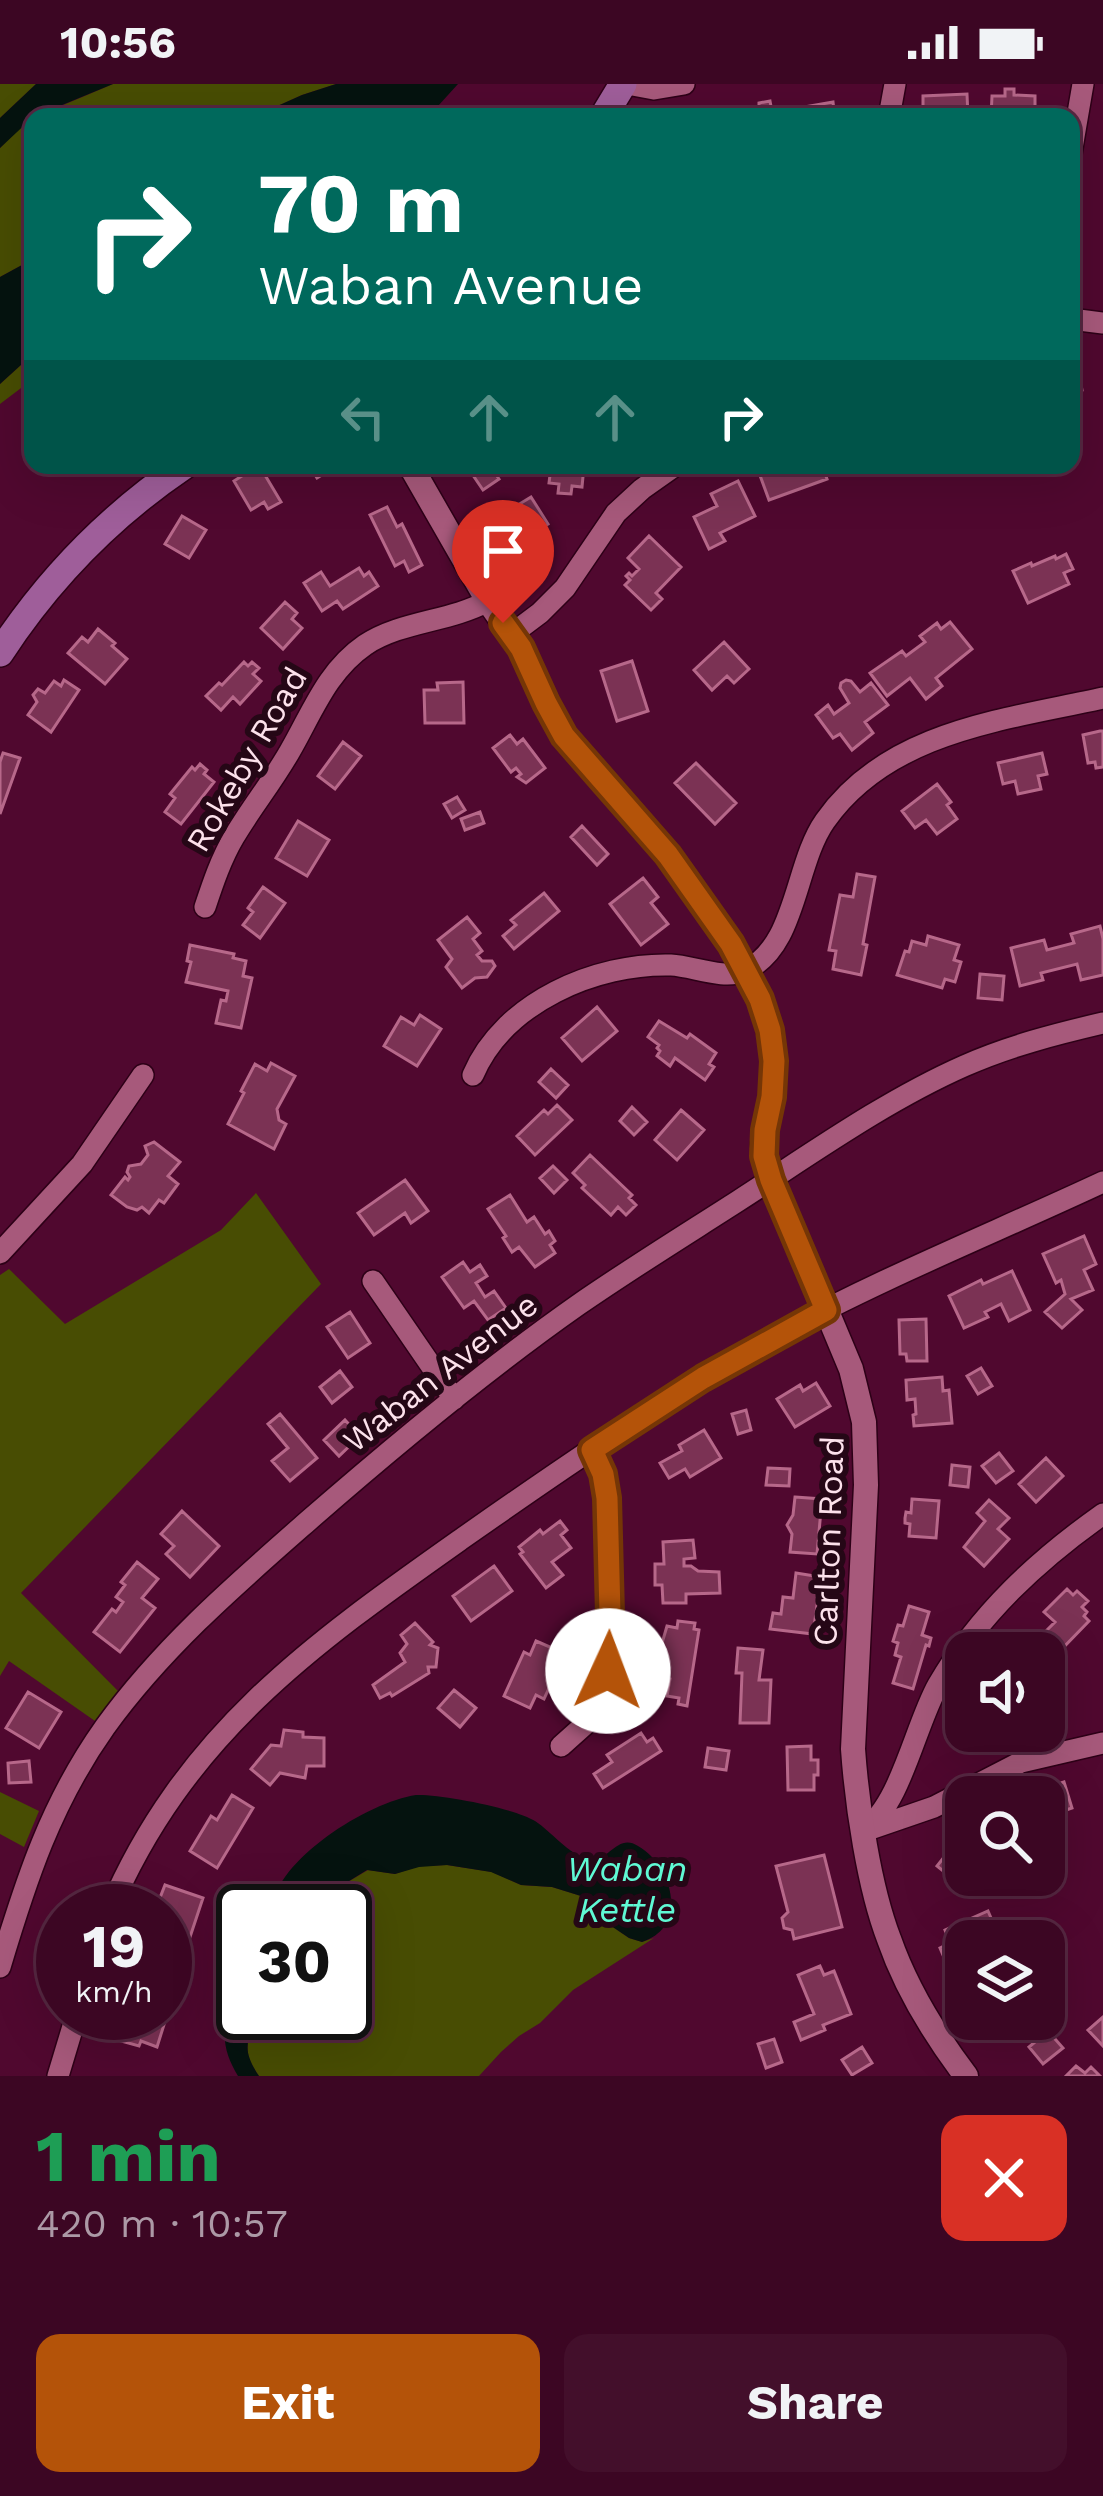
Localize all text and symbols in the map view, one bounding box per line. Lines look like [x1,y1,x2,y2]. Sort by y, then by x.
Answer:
text: 10:56 [60,16,176,69]
text: 70 m [258,154,464,252]
icon: right [60,156,216,312]
text: Waban Avenue [258,254,643,317]
icon: left [330,384,396,450]
icon: ahead [456,384,522,450]
icon: ahead [582,384,648,450]
icon: right [708,384,774,450]
pin [452,500,554,623]
icon: arrive [470,518,536,584]
street label: Rokeby Road [178,660,315,858]
street label: Waban Avenue [336,1285,545,1460]
street label: Carlton Road [805,1435,852,1647]
position arrow [545,1608,671,1734]
map controls [945,1632,1065,2040]
button: sound [945,1632,1065,1752]
button: search [945,1776,1065,1896]
water label: Waban Kettle [567,1848,687,1931]
speed limit sign: 30 [216,1884,372,2040]
text: 19 [83,1911,145,1982]
button: layers [945,1920,1065,2040]
text: km/h [75,1974,153,2009]
text: 1 min [36,2114,221,2198]
button: close [941,2115,1067,2241]
text: 420 m · 10:57 [36,2201,288,2246]
button: Exit [36,2334,540,2472]
button: Share [564,2334,1067,2472]

